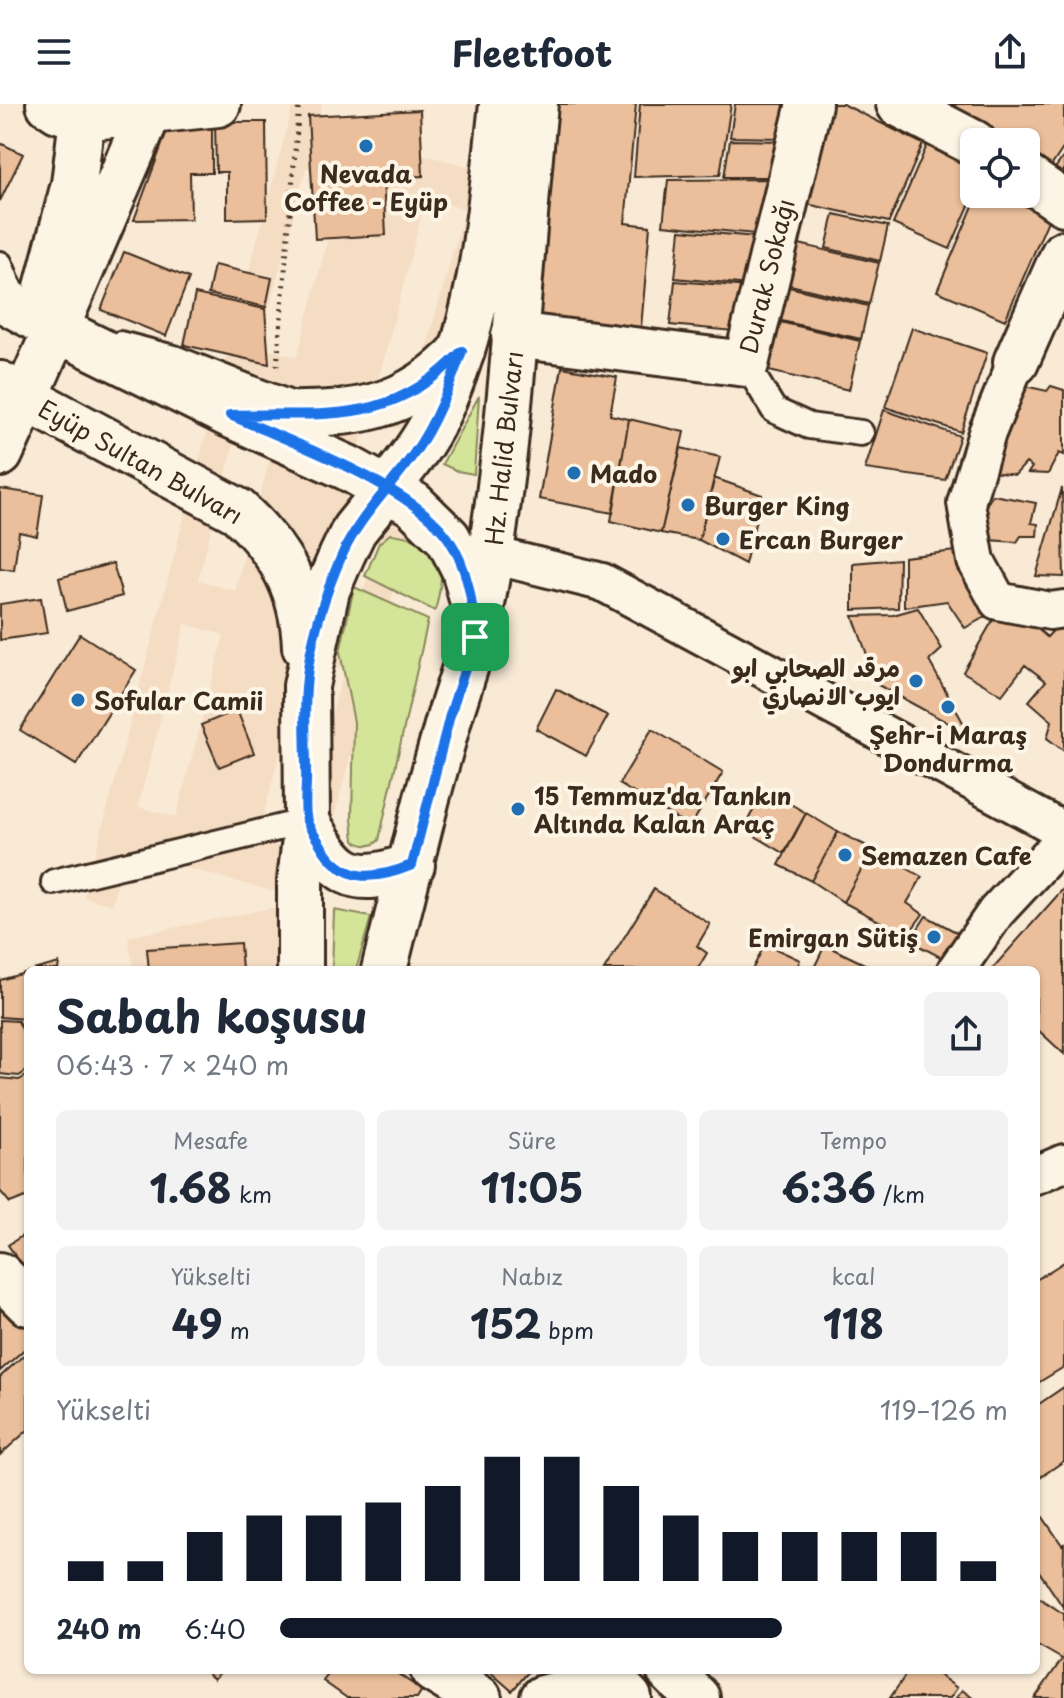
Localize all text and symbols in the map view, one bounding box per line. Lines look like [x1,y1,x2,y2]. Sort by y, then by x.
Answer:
text: Fleetfoot [452,25,612,79]
icon: menu [32,30,76,74]
icon: share [988,30,1032,74]
map controls [960,128,1040,208]
button: locate [960,128,1040,208]
marker: Nevada Coffee - Eyüp [357,137,375,155]
place label: Nevada Coffee - Eyüp [284,155,448,219]
street label: Durak Sokağı [729,195,803,357]
street label: Hz. Halid Bulvarı [475,349,531,547]
street label: Eyüp Sultan Bulvarı [32,390,250,532]
place label: Mado [590,455,657,491]
marker: Mado [565,464,583,482]
place label: Burger King [704,487,850,523]
marker: Burger King [679,496,697,514]
place label: Ercan Burger [739,521,903,557]
marker: Ercan Burger [714,530,732,548]
pin [441,603,509,671]
icon: arrive [453,615,497,659]
place label: مرقد الصحابي ابو ايوب الانصاري [730,649,900,715]
marker: مرقد الصحابي ابو ايوب الانصاري [907,672,925,690]
place label: Sofular Camii [94,682,263,718]
marker: Sofular Camii [69,691,87,709]
marker: Şehr-i Maraş Dondurma [939,698,957,716]
place label: Şehr-i Maraş Dondurma [869,716,1027,780]
place label: 15 Temmuz'da Tankın Altında Kalan Araç [534,777,792,841]
marker: 15 Temmuz'da Tankın Altında Kalan Araç [509,800,527,818]
place label: Semazen Cafe [861,837,1032,873]
marker: Semazen Cafe [836,846,854,864]
place label: Emirgan Sütiş [748,919,918,955]
marker: Emirgan Sütiş [925,928,943,946]
text: Sabah koşusu [56,982,368,1048]
button: share [924,992,1008,1076]
text: 06:43 · 7 × 240 m [56,1045,289,1084]
text: Mesafe [173,1123,248,1156]
text: Süre [508,1123,556,1156]
text: Tempo [820,1123,887,1156]
text: 1.68 [149,1156,232,1217]
text: 11:05 [480,1156,584,1217]
text: 6:36 [782,1156,876,1217]
text: km [232,1177,272,1210]
text: /km [876,1177,925,1210]
text: Yükselti [170,1259,251,1292]
text: Nabız [501,1259,563,1292]
text: kcal [831,1259,875,1292]
text: 49 [172,1292,223,1353]
text: 152 [470,1292,541,1353]
text: 118 [823,1292,884,1353]
text: m [223,1313,250,1346]
text: bpm [541,1313,594,1346]
text: Yükselti [56,1390,151,1429]
text: 119–126 m [880,1390,1008,1429]
text: 240 m [56,1609,141,1648]
text: 6:40 [184,1609,246,1648]

